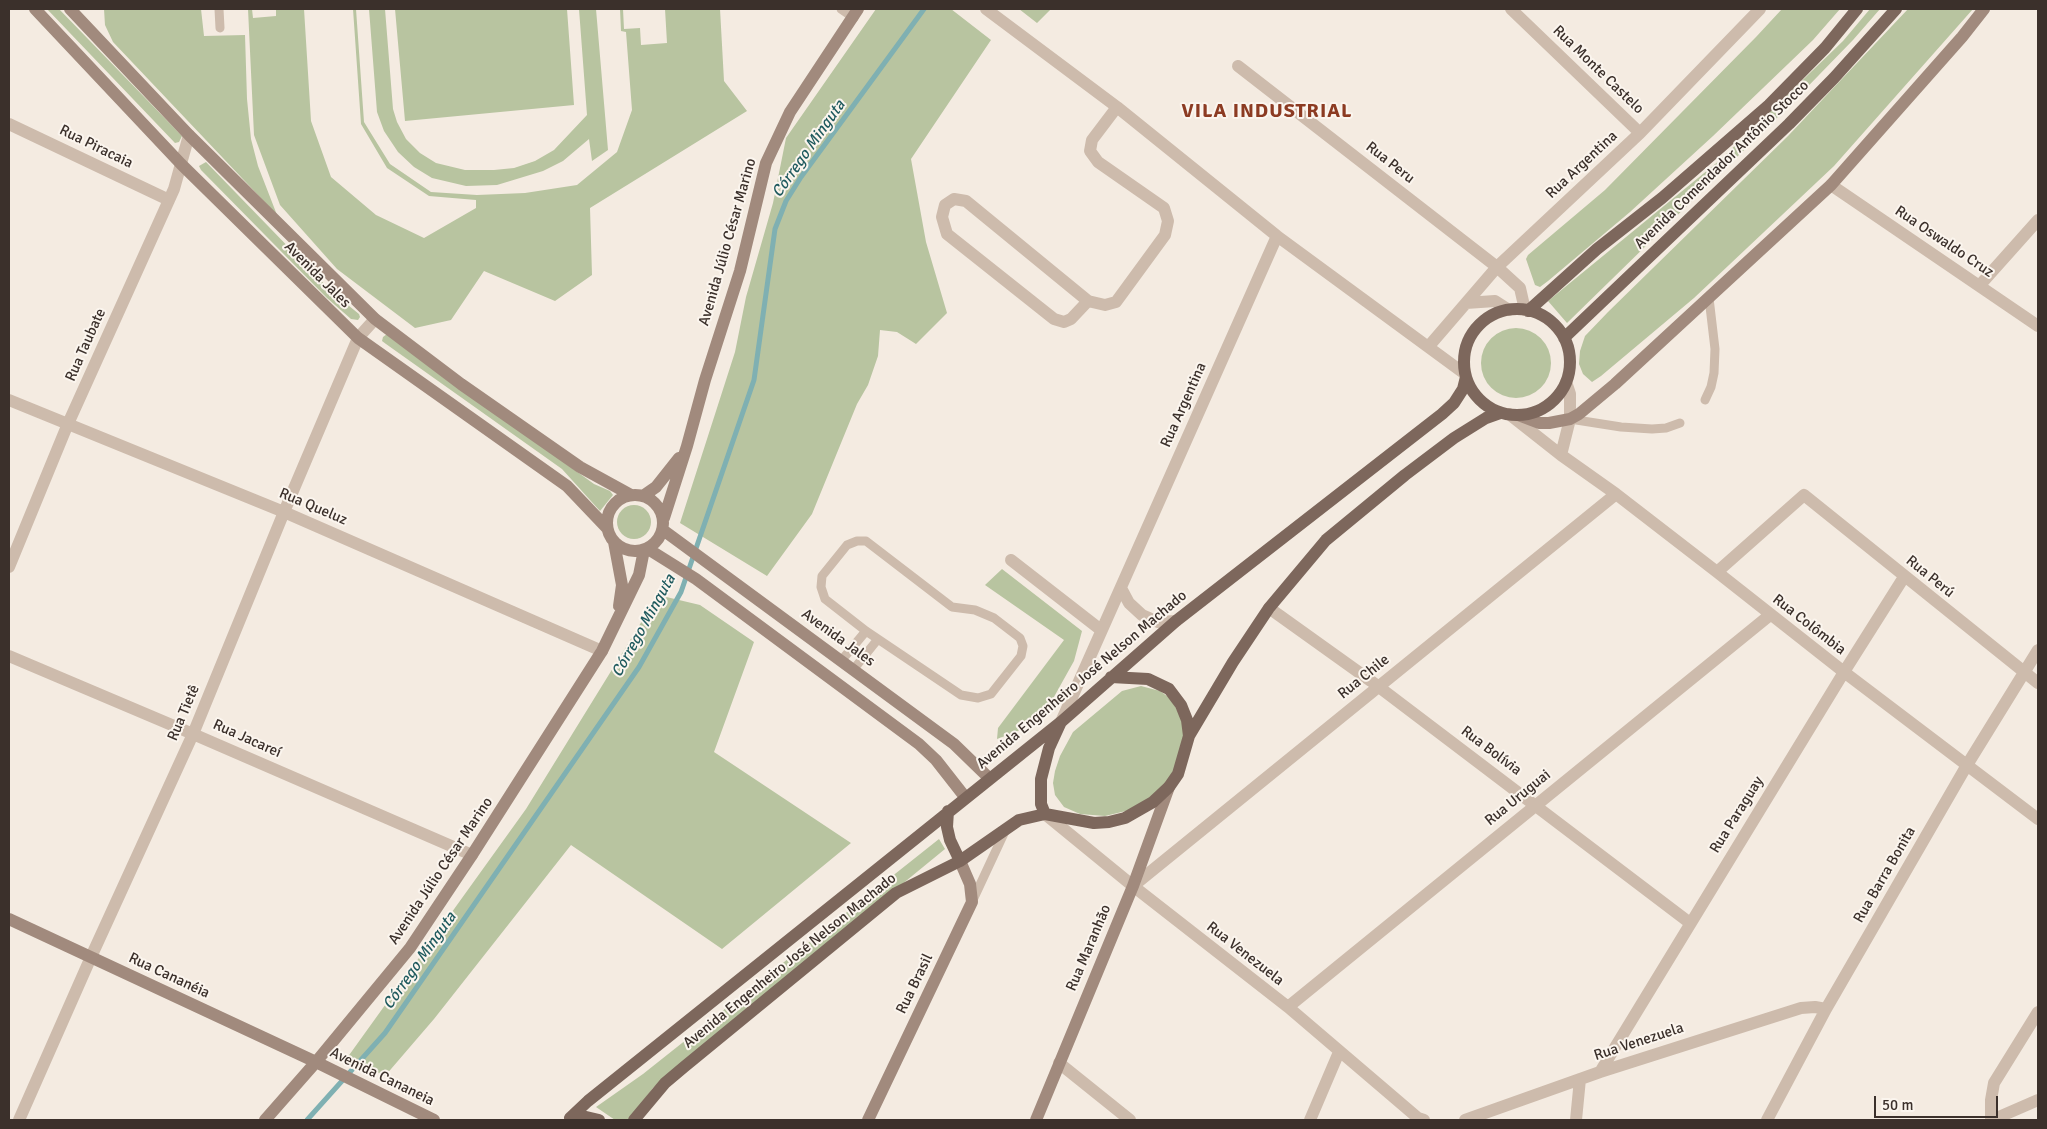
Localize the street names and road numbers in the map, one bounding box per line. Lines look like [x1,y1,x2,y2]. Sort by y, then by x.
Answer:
street label: Rua Monte Castelo [1549,22,1647,118]
street label: Avenida Comendador Antônio Stocco [1631,77,1813,253]
street label: Rua Piracaia [56,121,136,173]
street label: Rua Argentina [1543,127,1621,203]
street label: Rua Peru [1362,138,1418,188]
street label: Avenida Júlio César Marino [695,156,761,328]
street label: Rua Oswaldo Cruz [1891,202,1997,282]
street label: Avenida Jales [280,238,354,312]
street label: Rua Taubate [62,306,110,384]
street label: Rua Argentina [1157,360,1211,450]
street label: Rua Queluz [276,485,350,529]
street label: Rua Perú [1902,552,1958,602]
street label: Avenida Engenheiro José Nelson Machado [973,587,1191,773]
street label: Rua Colômbia [1769,591,1849,659]
street label: Avenida Jales [798,605,878,671]
street label: Rua Chile [1335,651,1393,703]
street label: Rua Tietê [164,682,204,744]
street label: Rua Jacareí [210,716,284,762]
street label: Rua Bolívia [1457,722,1525,780]
street label: Rua Uruguai [1481,766,1555,830]
street label: Rua Paraguay [1706,773,1768,857]
street label: Avenida Júlio César Marino [385,794,497,948]
street label: Rua Barra Bonita [1850,824,1920,926]
street label: Avenida Engenheiro José Nelson Machado [680,870,900,1052]
street label: Rua Maranhão [1063,902,1115,994]
street label: Rua Venezuela [1203,918,1287,990]
street label: Rua Cananéia [126,949,212,1003]
street label: Rua Brasil [893,951,937,1017]
street label: Rua Venezuela [1592,1019,1686,1065]
street label: Avenida Cananeia [327,1044,437,1110]

